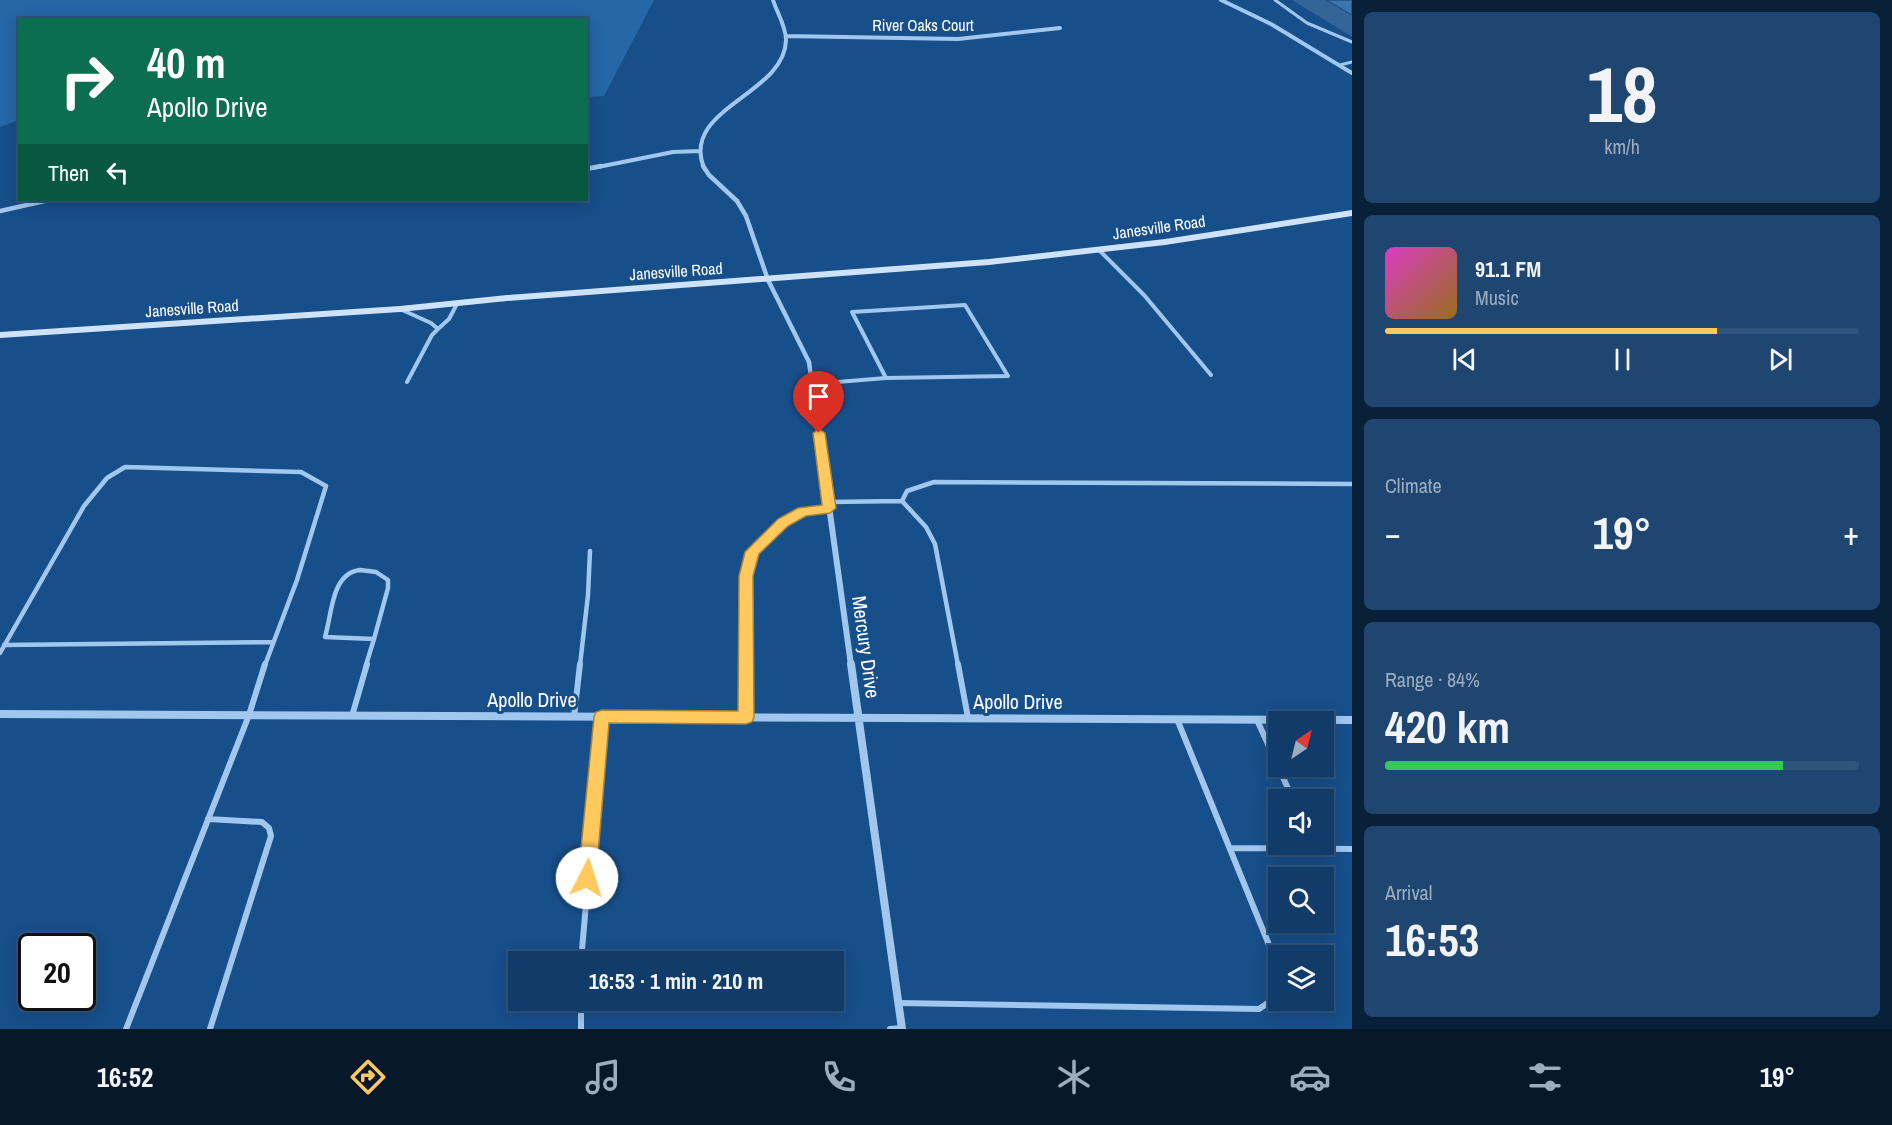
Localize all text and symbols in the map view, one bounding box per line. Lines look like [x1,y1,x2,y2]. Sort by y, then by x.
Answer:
street label: River Oaks Court [872,14,974,36]
text: 40 m [147,35,226,91]
text: 18 [1586,41,1658,146]
icon: right [48,42,126,120]
text: Apollo Drive [147,89,268,125]
text: km/h [1604,133,1640,160]
icon: left [101,156,134,189]
text: Then [48,158,89,188]
street label: Janesville Road [1111,210,1207,244]
text: 91.1 FM [1475,254,1541,284]
street label: Janesville Road [629,257,723,285]
text: Music [1475,284,1519,311]
street label: Janesville Road [145,294,239,322]
icon: previous [1448,343,1481,376]
icon: pause [1606,343,1639,376]
icon: next [1764,343,1797,376]
pin [793,371,844,433]
icon: arrive [802,380,835,413]
text: Climate [1385,472,1442,499]
text: 19° [1592,502,1652,563]
text: − [1385,511,1401,555]
text: + [1843,511,1859,555]
street label: Mercury Drive [846,594,887,700]
text: Range · 84% [1385,666,1480,693]
street label: Apollo Drive [486,686,577,713]
street label: Apollo Drive [972,688,1063,715]
text: 420 km [1385,696,1510,757]
north arrow [1268,711,1334,777]
map controls [1268,711,1334,1011]
button: sound [1268,789,1334,855]
position arrow [555,846,619,910]
button: search [1268,867,1334,933]
text: Arrival [1385,879,1432,906]
text: 16:53 [1385,909,1479,970]
speed limit sign: 20 [18,933,96,1011]
button: layers [1268,945,1334,1011]
text: 16:53 · 1 min · 210 m [589,966,763,996]
icon: directions [347,1056,389,1098]
icon: music [582,1056,624,1098]
icon: phone [818,1056,860,1098]
icon: climate [1053,1056,1095,1098]
icon: car [1289,1056,1331,1098]
icon: filters [1524,1056,1566,1098]
text: 16:52 [97,1059,153,1095]
text: 19° [1760,1059,1795,1095]

